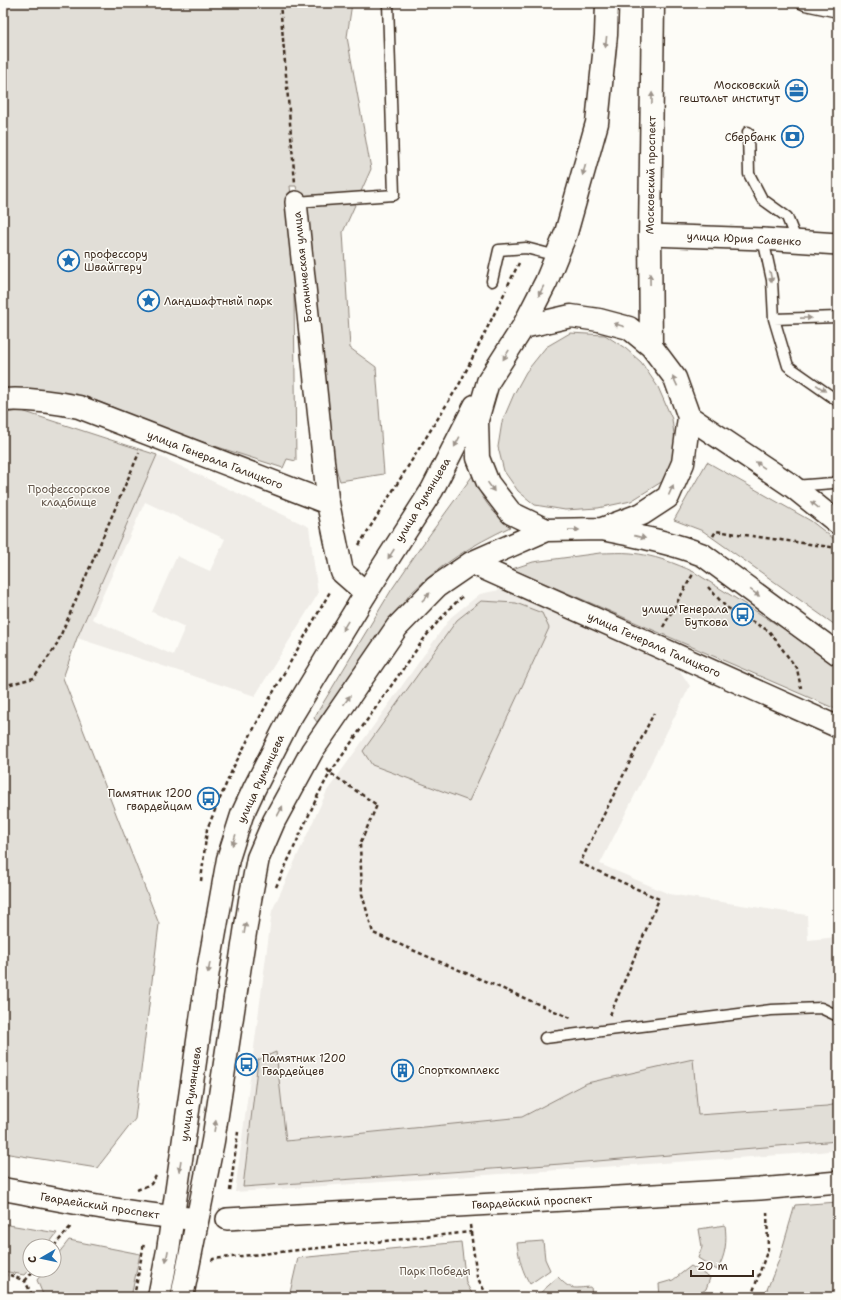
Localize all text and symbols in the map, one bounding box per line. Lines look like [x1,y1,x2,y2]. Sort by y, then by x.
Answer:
one-way arrow [602,36,609,48]
place label: Московский гештальт институт [679,78,780,106]
office icon: Московский гештальт институт [783,78,809,104]
one-way arrow [649,91,655,104]
street label: Московский проспект [642,115,660,234]
bank icon: Сбербанк [779,124,805,150]
place label: Сбербанк [725,130,776,145]
one-way arrow [581,164,587,176]
street label: Ботаническая улица [290,211,316,323]
street label: улица Юрия Савенко [686,229,802,250]
place icon: профессору Швайггеру [55,247,81,273]
place label: профессору Швайггеру [84,247,148,275]
one-way arrow [768,271,774,283]
one-way arrow [647,272,653,285]
one-way arrow [538,285,545,297]
place icon: Ландшафтный парк [135,288,161,314]
place label: Ландшафтный парк [164,294,272,309]
one-way arrow [800,315,813,321]
one-way arrow [612,322,624,328]
one-way arrow [502,349,509,360]
one-way arrow [672,375,678,387]
one-way arrow [815,384,826,392]
street label: улица Генерала Галицкого [145,427,285,493]
one-way arrow [454,436,460,448]
street label: улица Румянцева [392,455,454,545]
one-way arrow [754,461,765,468]
park label: Профессорское кладбище [28,482,110,510]
one-way arrow [487,482,495,492]
one-way arrow [668,484,674,496]
one-way arrow [810,500,820,509]
one-way arrow [568,527,581,533]
one-way arrow [634,534,646,540]
one-way arrow [387,548,395,559]
one-way arrow [750,589,760,597]
one-way arrow [421,592,431,602]
place label: улица Генерала Буткова [642,602,728,630]
bus stop icon: улица Генерала Буткова [730,602,756,628]
street label: улица Генерала Галицкого [585,609,723,681]
one-way arrow [342,620,349,632]
one-way arrow [343,695,351,705]
street label: улица Румянцева [234,732,288,826]
place label: Памятник 1200 гвардейцам [108,786,192,814]
bus stop icon: Памятник 1200 гвардейцам [195,786,221,812]
one-way arrow [276,805,283,817]
one-way arrow [231,835,237,847]
one-way arrow [242,922,248,935]
one-way arrow [206,962,212,974]
street label: улица Румянцева [177,1045,205,1143]
bus stop icon: Памятник 1200 Гвардейцев [234,1051,260,1077]
place label: Памятник 1200 Гвардейцев [262,1051,346,1079]
building icon: Спорткомплекс [390,1057,416,1083]
place label: Спорткомплекс [418,1063,500,1078]
one-way arrow [212,1120,218,1132]
one-way arrow [177,1159,183,1172]
street label: Гвардейский проспект [39,1189,161,1223]
street label: Гвардейский проспект [471,1191,593,1213]
north arrow [22,1238,62,1278]
one-way arrow [163,1250,169,1262]
scale bar [691,1252,753,1278]
text: С [25,1255,41,1264]
text: 20 m [697,1258,728,1274]
park label: Парк Победы [399,1264,471,1279]

